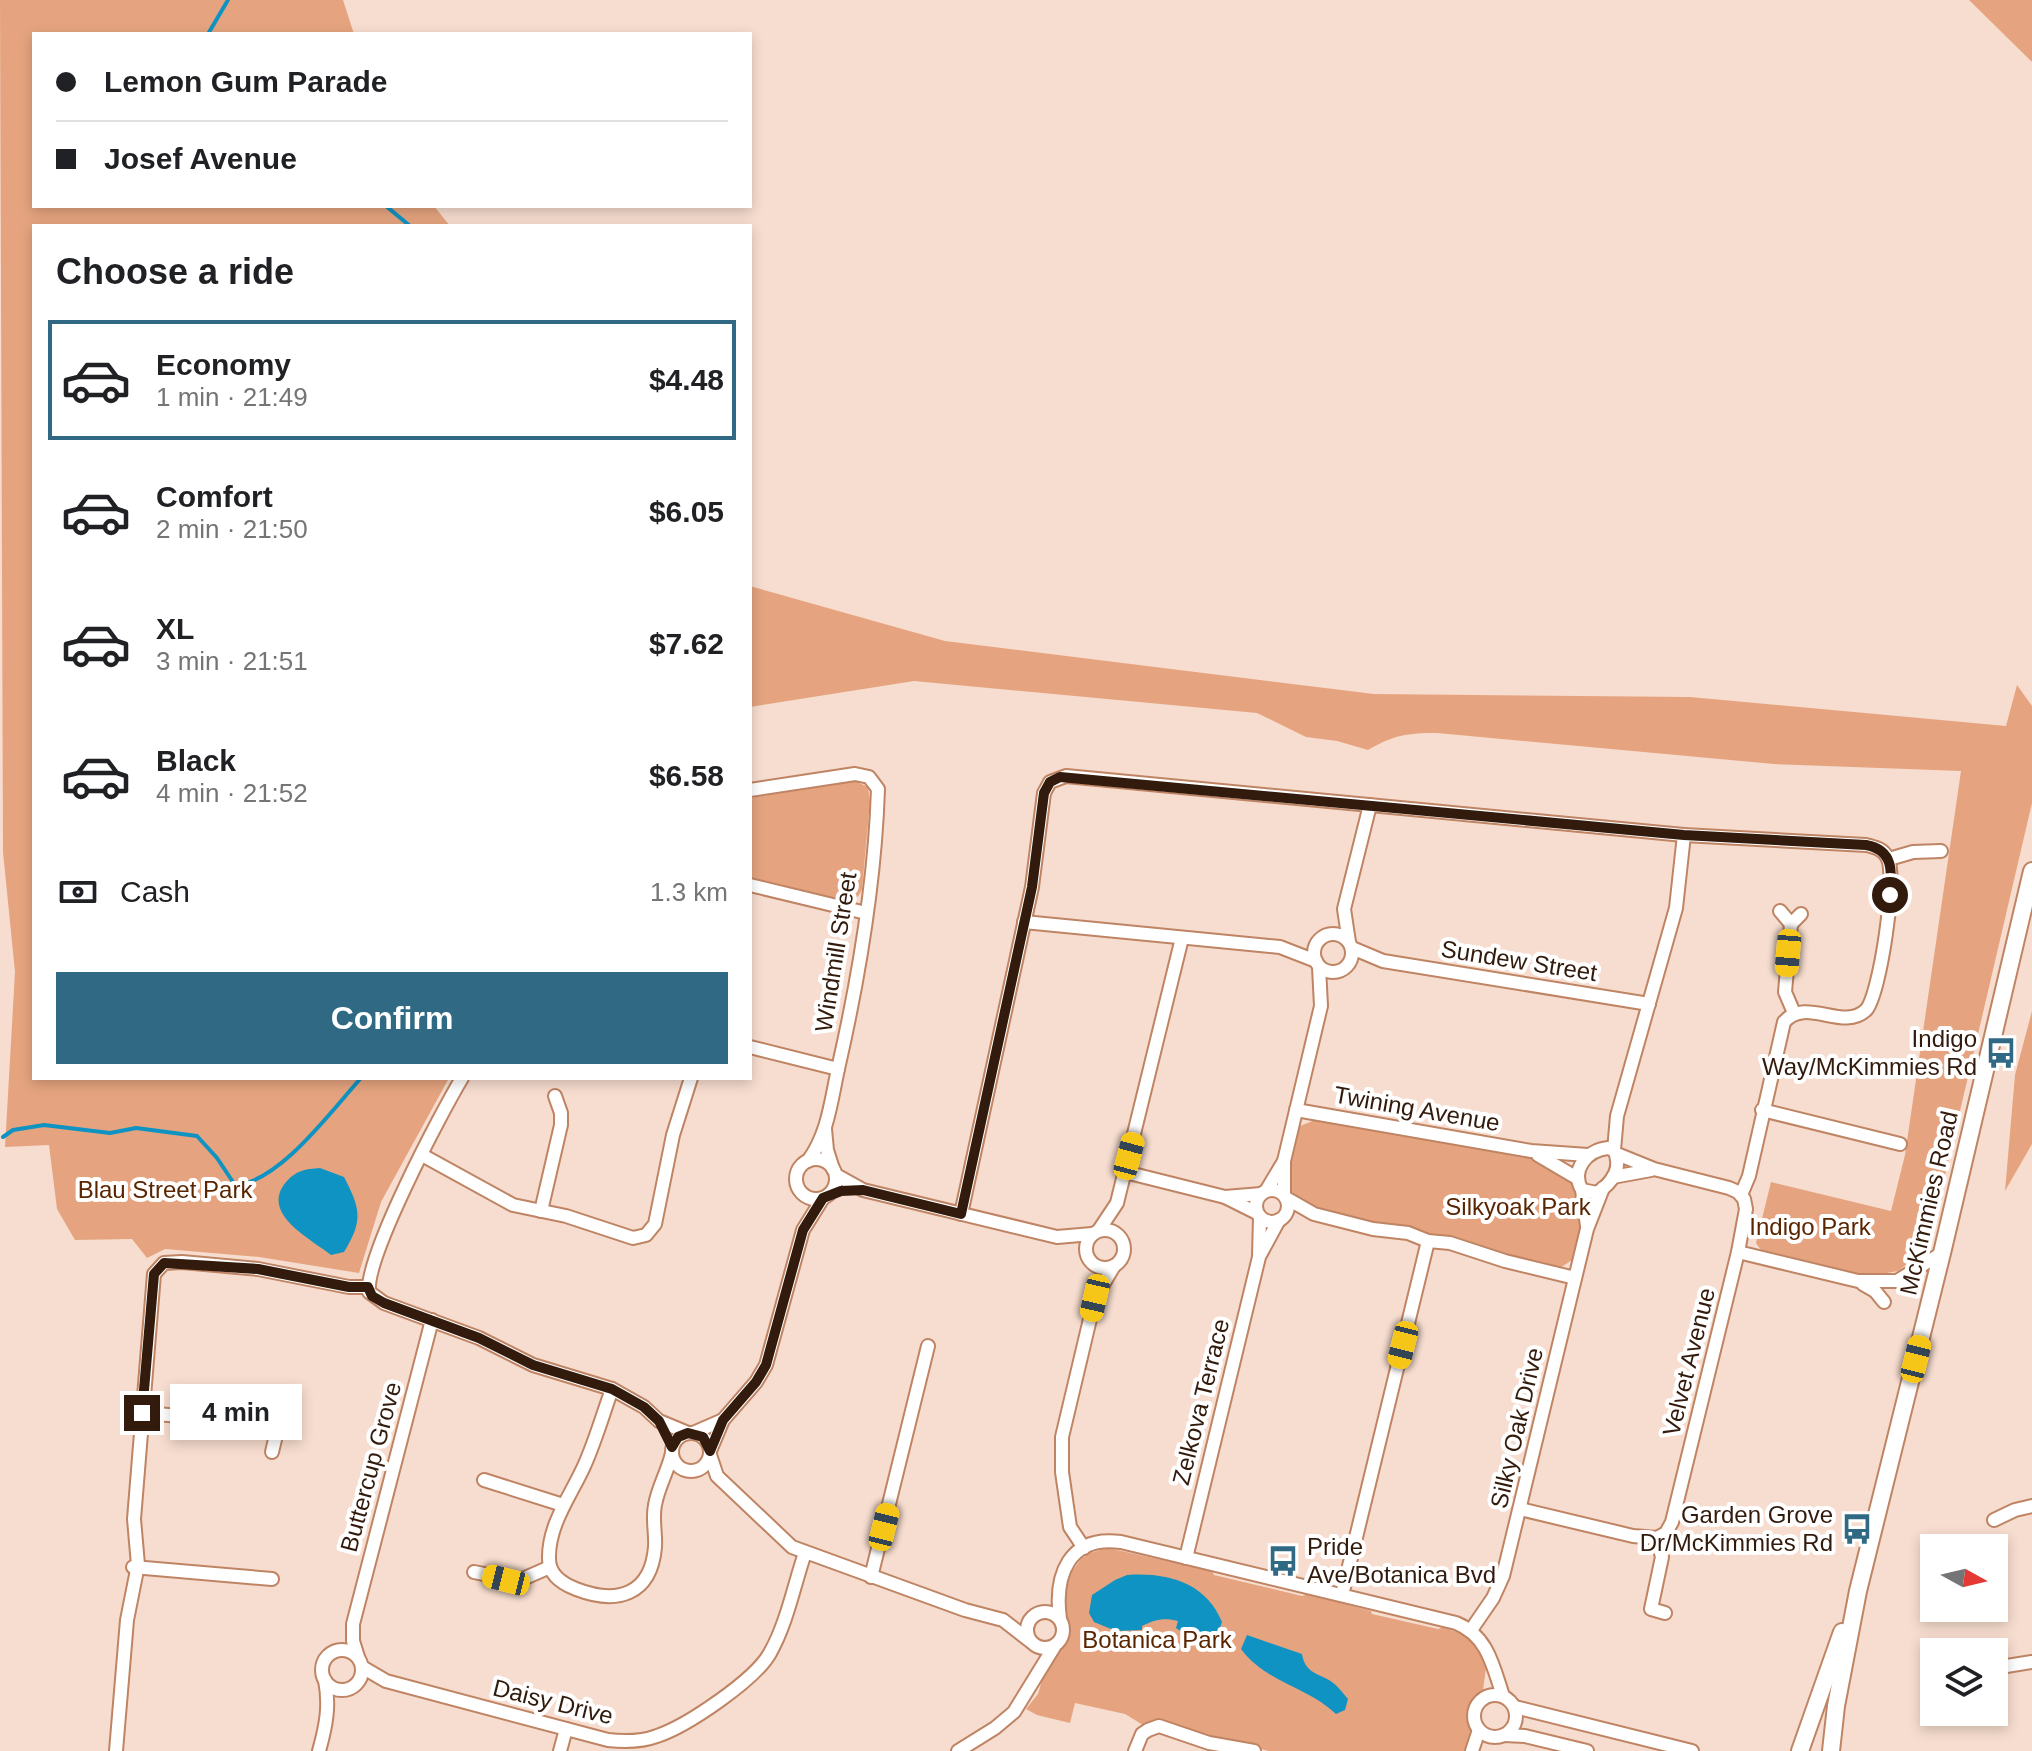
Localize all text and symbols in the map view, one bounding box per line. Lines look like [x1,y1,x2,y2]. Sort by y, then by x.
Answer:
text: Lemon Gum Parade [104,65,387,98]
text: Josef Avenue [104,142,297,175]
text: Choose a ride [56,251,294,292]
icon: car [60,344,132,416]
text: Economy [156,348,291,381]
text: $4.48 [649,363,724,396]
text: 1 min · 21:49 [156,382,308,412]
icon: car [60,476,132,548]
text: Comfort [156,480,273,513]
text: $6.05 [649,495,724,528]
text: 2 min · 21:50 [156,514,308,544]
icon: car [60,608,132,680]
text: XL [156,612,194,645]
text: $7.62 [649,627,724,660]
text: 3 min · 21:51 [156,646,308,676]
icon: car [60,740,132,812]
text: Black [156,744,236,777]
text: $6.58 [649,759,724,792]
text: 4 min · 21:52 [156,778,308,808]
icon: cash [56,870,100,914]
street label: Windmill Street [810,870,862,1034]
text: Cash [120,875,190,908]
text: 1.3 km [650,877,728,907]
route start [1872,877,1908,913]
car [1774,928,1802,978]
street label: Sundew Street [1439,935,1599,986]
button: Confirm [56,972,728,1064]
place label: Indigo Way/McKimmies Rd [1762,1025,1977,1080]
bus stop icon: Indigo Way/McKimmies Rd [1984,1036,2018,1070]
street label: Twining Avenue [1332,1081,1502,1136]
street label: McKimmies Road [1894,1108,1963,1298]
car [1111,1130,1147,1182]
park label: Blau Street Park [78,1176,253,1203]
park label: Silkyoak Park [1445,1193,1592,1220]
park label: Indigo Park [1749,1213,1872,1240]
car [1078,1272,1112,1324]
street label: Velvet Avenue [1657,1285,1720,1439]
street label: Zelkova Terrace [1167,1316,1234,1488]
car [1386,1319,1420,1371]
car [1899,1333,1933,1385]
street label: Silky Oak Drive [1485,1345,1548,1511]
street label: Buttercup Grove [335,1379,406,1555]
callout: 4 min [170,1385,302,1441]
route end [124,1395,160,1431]
text: 4 min [202,1397,270,1427]
car [867,1501,901,1553]
place label: Garden Grove Dr/McKimmies Rd [1640,1501,1833,1556]
bus stop icon: Garden Grove Dr/McKimmies Rd [1840,1512,1874,1546]
place label: Pride Ave/Botanica Bvd [1307,1533,1496,1588]
north arrow [1920,1534,2008,1622]
map controls [1920,1534,2008,1726]
bus stop icon: Pride Ave/Botanica Bvd [1266,1544,1300,1578]
car [480,1563,532,1597]
park label: Botanica Park [1082,1626,1233,1653]
button: layers [1920,1638,2008,1726]
street label: Daisy Drive [490,1674,616,1729]

